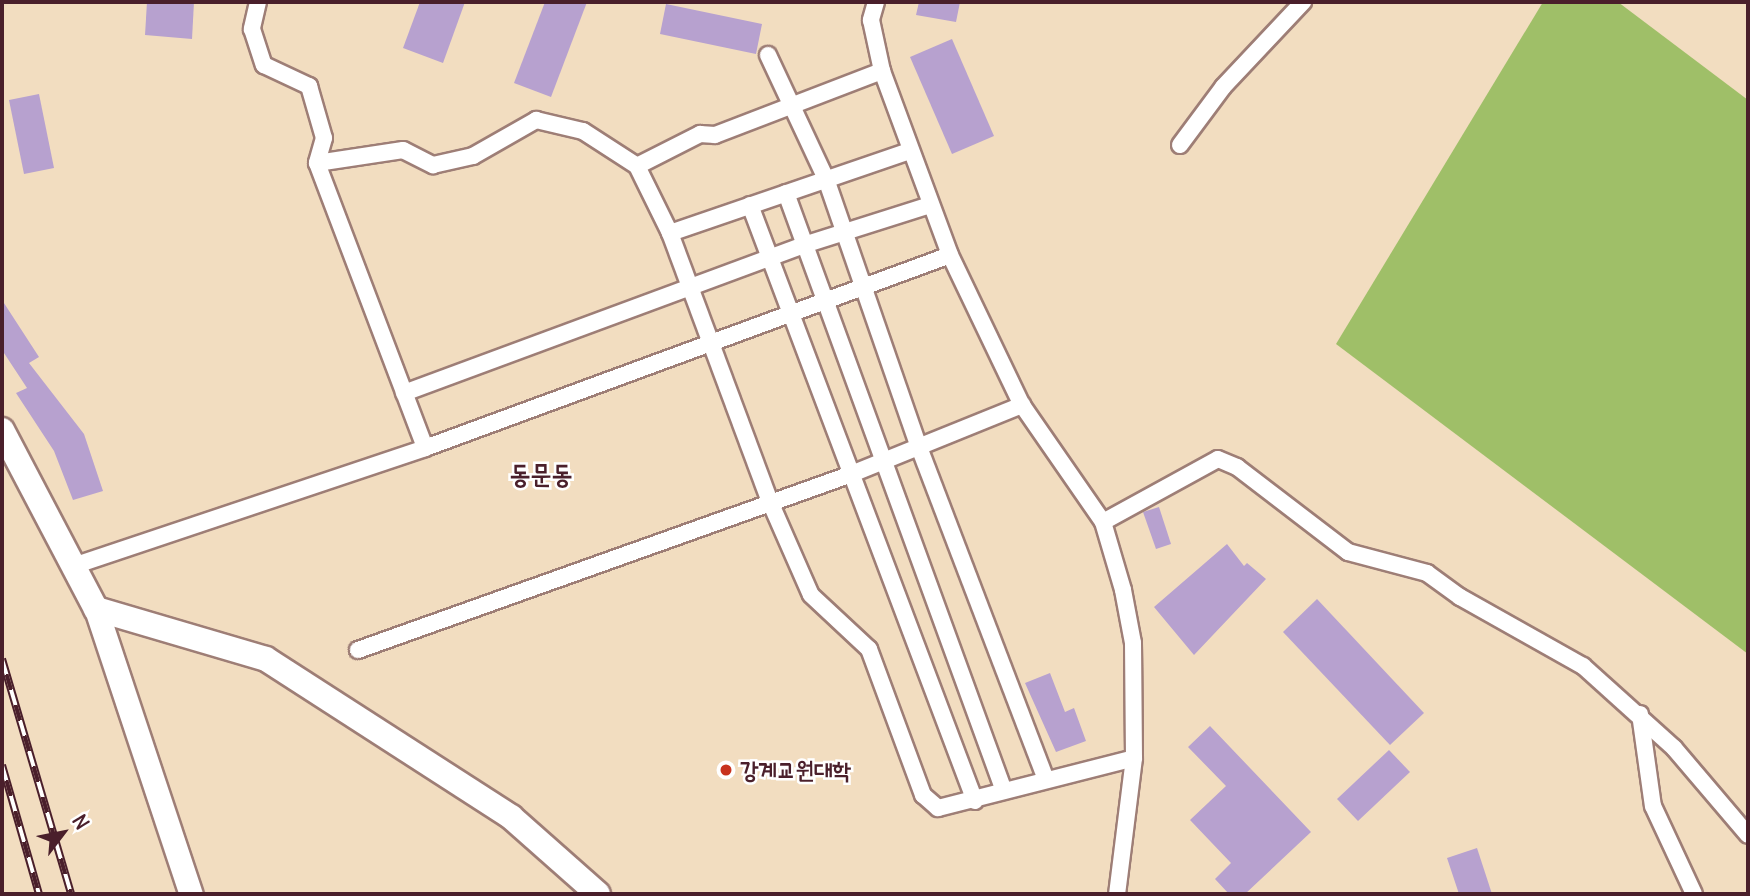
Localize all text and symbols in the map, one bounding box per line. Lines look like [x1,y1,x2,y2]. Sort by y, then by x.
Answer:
district label: 동문동 [510,458,572,490]
place label: 강계교원대학 [740,756,851,784]
marker: 강계교원대학 [718,762,734,778]
north arrow [28,798,98,868]
text: N [67,810,94,834]

